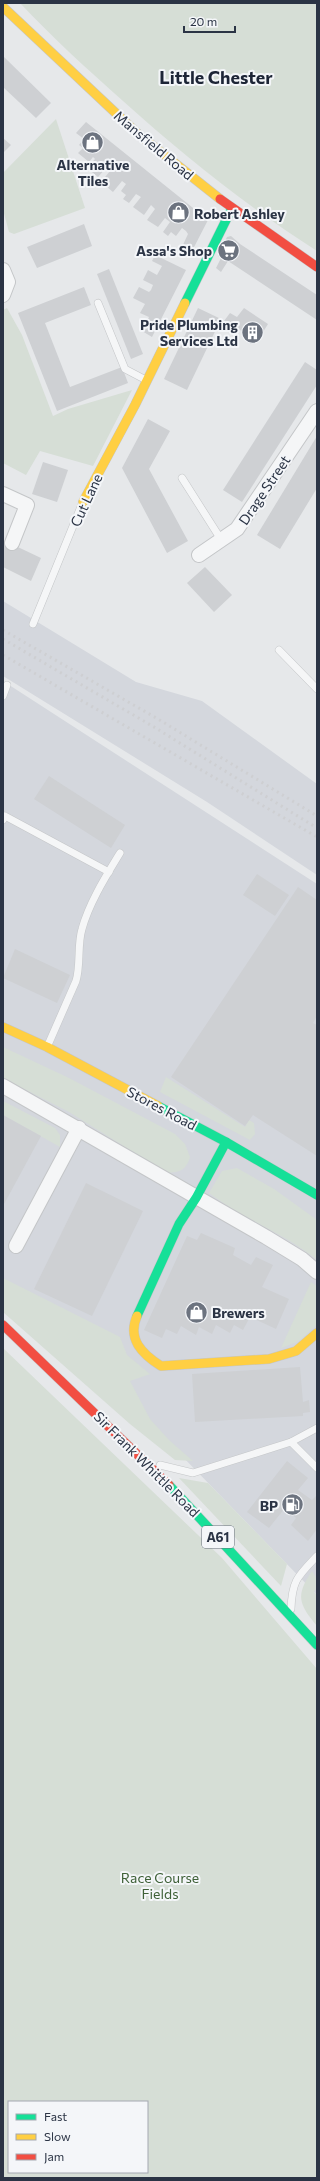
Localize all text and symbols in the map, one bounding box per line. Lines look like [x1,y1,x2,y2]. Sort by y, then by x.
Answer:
scale bar [184,8,235,34]
text: 20 m [190,14,217,28]
district label: Little Chester [159,66,273,88]
street label: Mansfield Road [111,107,197,183]
shop icon: Alternative Tiles [80,129,106,155]
place label: Alternative Tiles [57,156,129,189]
shop icon: Robert Ashley [166,200,192,226]
place label: Robert Ashley [194,205,285,222]
supermarket icon: Assa's Shop [215,237,241,263]
place label: Assa's Shop [136,242,212,259]
place label: Pride Plumbing Services Ltd [140,316,238,349]
building icon: Pride Plumbing Services Ltd [240,319,266,345]
street label: Drage Street [235,452,294,528]
street label: Cut Lane [66,471,106,529]
street label: Stores Road [124,1083,200,1133]
shop icon: Brewers [184,1299,210,1325]
place label: Brewers [212,1304,265,1321]
street label: Sir Frank Whittle Road [91,1408,203,1520]
fuel station icon: BP [280,1492,306,1518]
place label: BP [260,1497,278,1514]
road number: A61 [202,1526,234,1548]
park label: Race Course Fields [121,1869,199,1902]
legend [8,2101,148,2173]
text: Fast [44,2109,67,2123]
text: Slow [44,2129,71,2143]
text: Jam [44,2149,64,2164]

